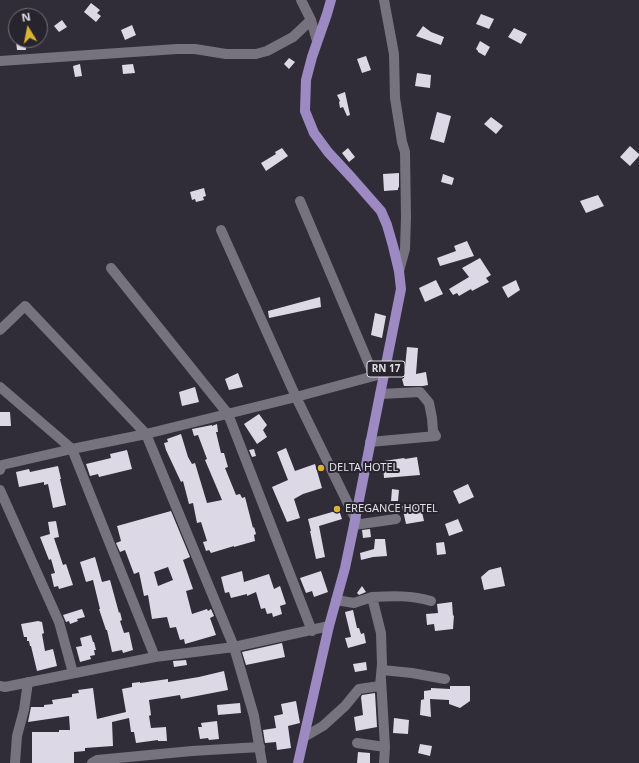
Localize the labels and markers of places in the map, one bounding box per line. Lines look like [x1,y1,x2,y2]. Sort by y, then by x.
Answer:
place label: DELTA HOTEL [329,461,398,475]
marker: DELTA HOTEL [316,463,326,473]
place label: EREGANCE HOTEL [345,502,438,516]
marker: EREGANCE HOTEL [332,504,342,514]

